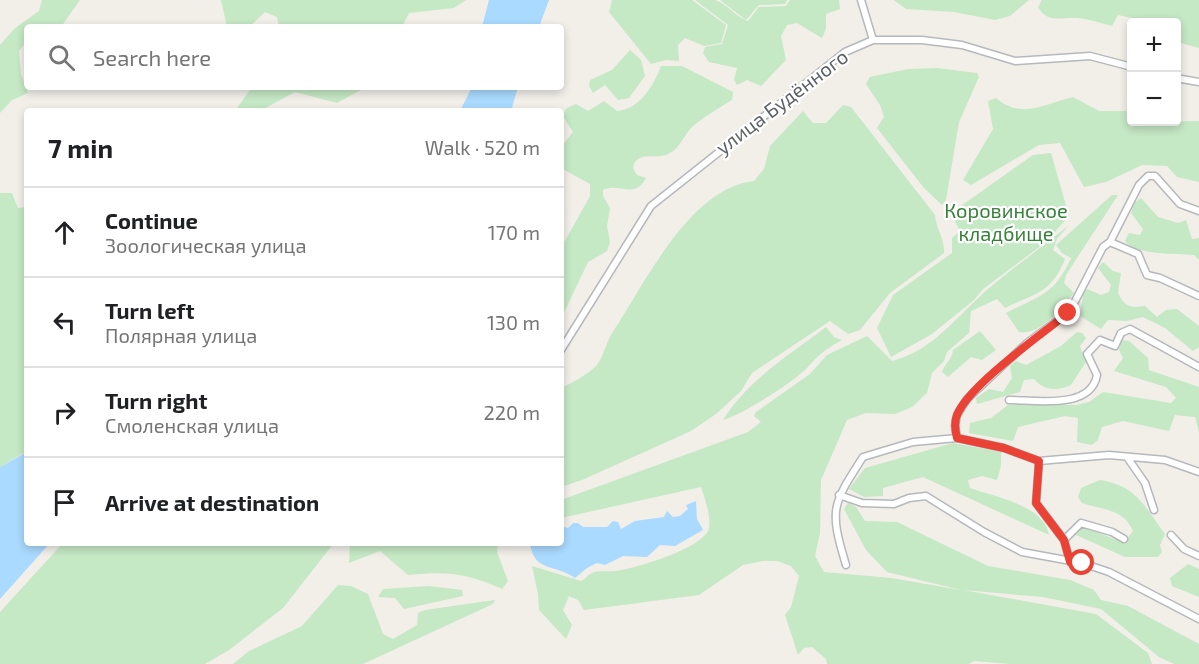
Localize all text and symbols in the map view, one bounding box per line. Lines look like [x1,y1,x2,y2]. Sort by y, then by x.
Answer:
map controls [1127,18,1181,126]
button: + [1127,18,1181,72]
search box [24,24,564,90]
icon: search [45,41,78,74]
text: Search here [93,44,211,70]
street label: улица Будённого [710,44,853,160]
button: − [1127,72,1181,126]
text: 7 min [48,132,113,163]
text: Walk · 520 m [425,135,540,159]
park label: Коровинское кладбище [944,198,1068,245]
text: Continue [105,207,198,233]
icon: ahead [48,216,81,249]
text: 170 m [488,220,540,244]
text: Зоологическая улица [105,233,307,257]
text: Turn left [105,297,194,323]
route end [1054,299,1080,325]
icon: left [48,306,81,339]
text: 130 m [487,310,540,334]
text: Полярная улица [105,323,257,347]
text: Turn right [105,387,207,413]
icon: right [48,396,81,429]
text: 220 m [483,400,540,424]
text: Смоленская улица [105,413,279,437]
icon: arrive [48,486,81,519]
text: Arrive at destination [105,489,319,515]
route start [1068,549,1094,575]

